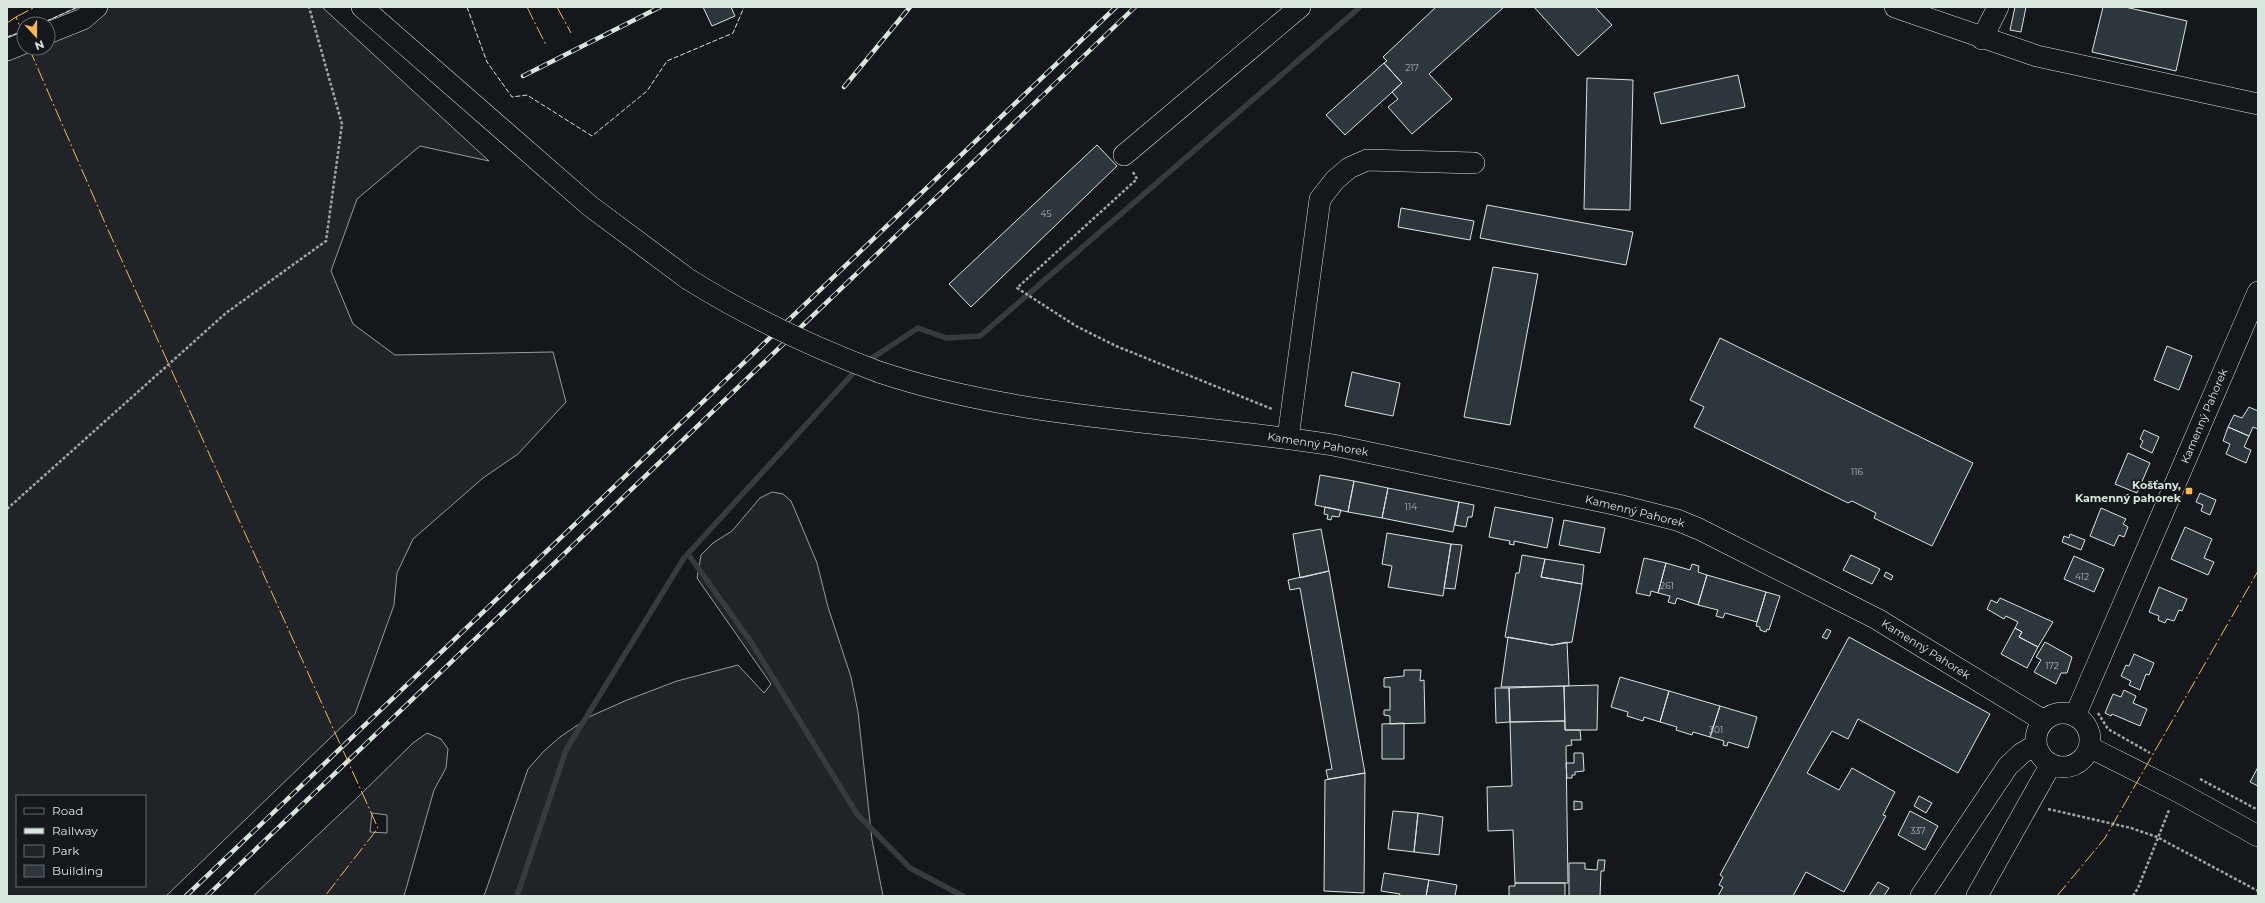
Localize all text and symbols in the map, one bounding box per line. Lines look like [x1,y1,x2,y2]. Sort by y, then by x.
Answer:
north arrow [16,16,56,56]
text: N [33,37,46,53]
house number: 217 [1405,62,1419,73]
house number: 45 [1040,208,1052,219]
street label: Kamenný Pahorek [2178,366,2231,466]
street label: Kamenný Pahorek [1267,429,1370,459]
house number: 116 [1851,466,1864,477]
place label: Košťany, Kamenný pahorek [2075,478,2182,505]
marker: Košťany, Kamenný pahorek [2184,486,2194,496]
street label: Kamenný Pahorek [1584,492,1687,530]
house number: 114 [1405,501,1417,512]
house number: 412 [2075,571,2089,582]
house number: 261 [1660,580,1674,591]
street label: Kamenný Pahorek [1879,616,1973,682]
house number: 172 [2045,660,2059,671]
house number: 301 [1709,724,1723,735]
legend [16,795,146,887]
text: Road [52,803,83,818]
text: Railway [52,823,98,838]
house number: 337 [1910,825,1926,836]
text: Park [52,843,80,858]
text: Building [52,863,103,878]

